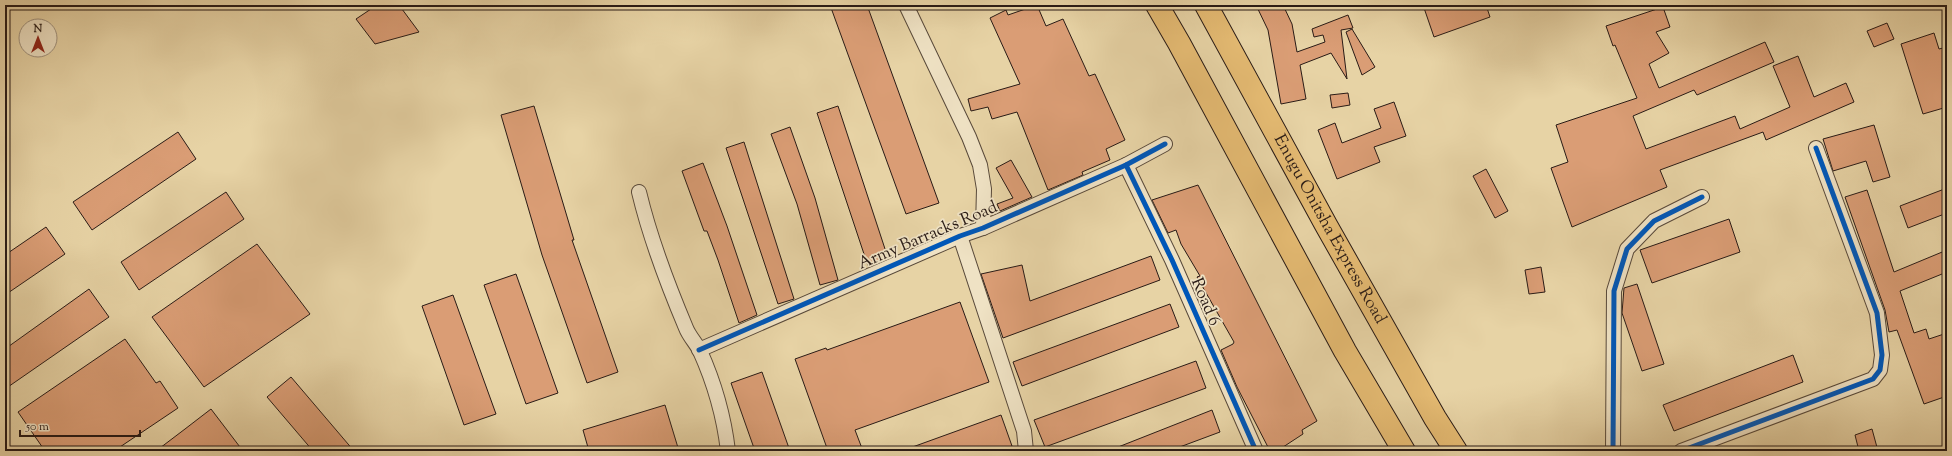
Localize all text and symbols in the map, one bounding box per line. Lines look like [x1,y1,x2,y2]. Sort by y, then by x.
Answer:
north arrow [18,18,58,58]
text: N [33,21,43,37]
street label: Enugu Onitsha Express Road [1267,130,1392,329]
street label: Army Barracks Road [854,196,1002,276]
street label: Road 6 [1184,274,1226,330]
scale bar [20,412,140,438]
text: 50 m [25,418,49,436]

